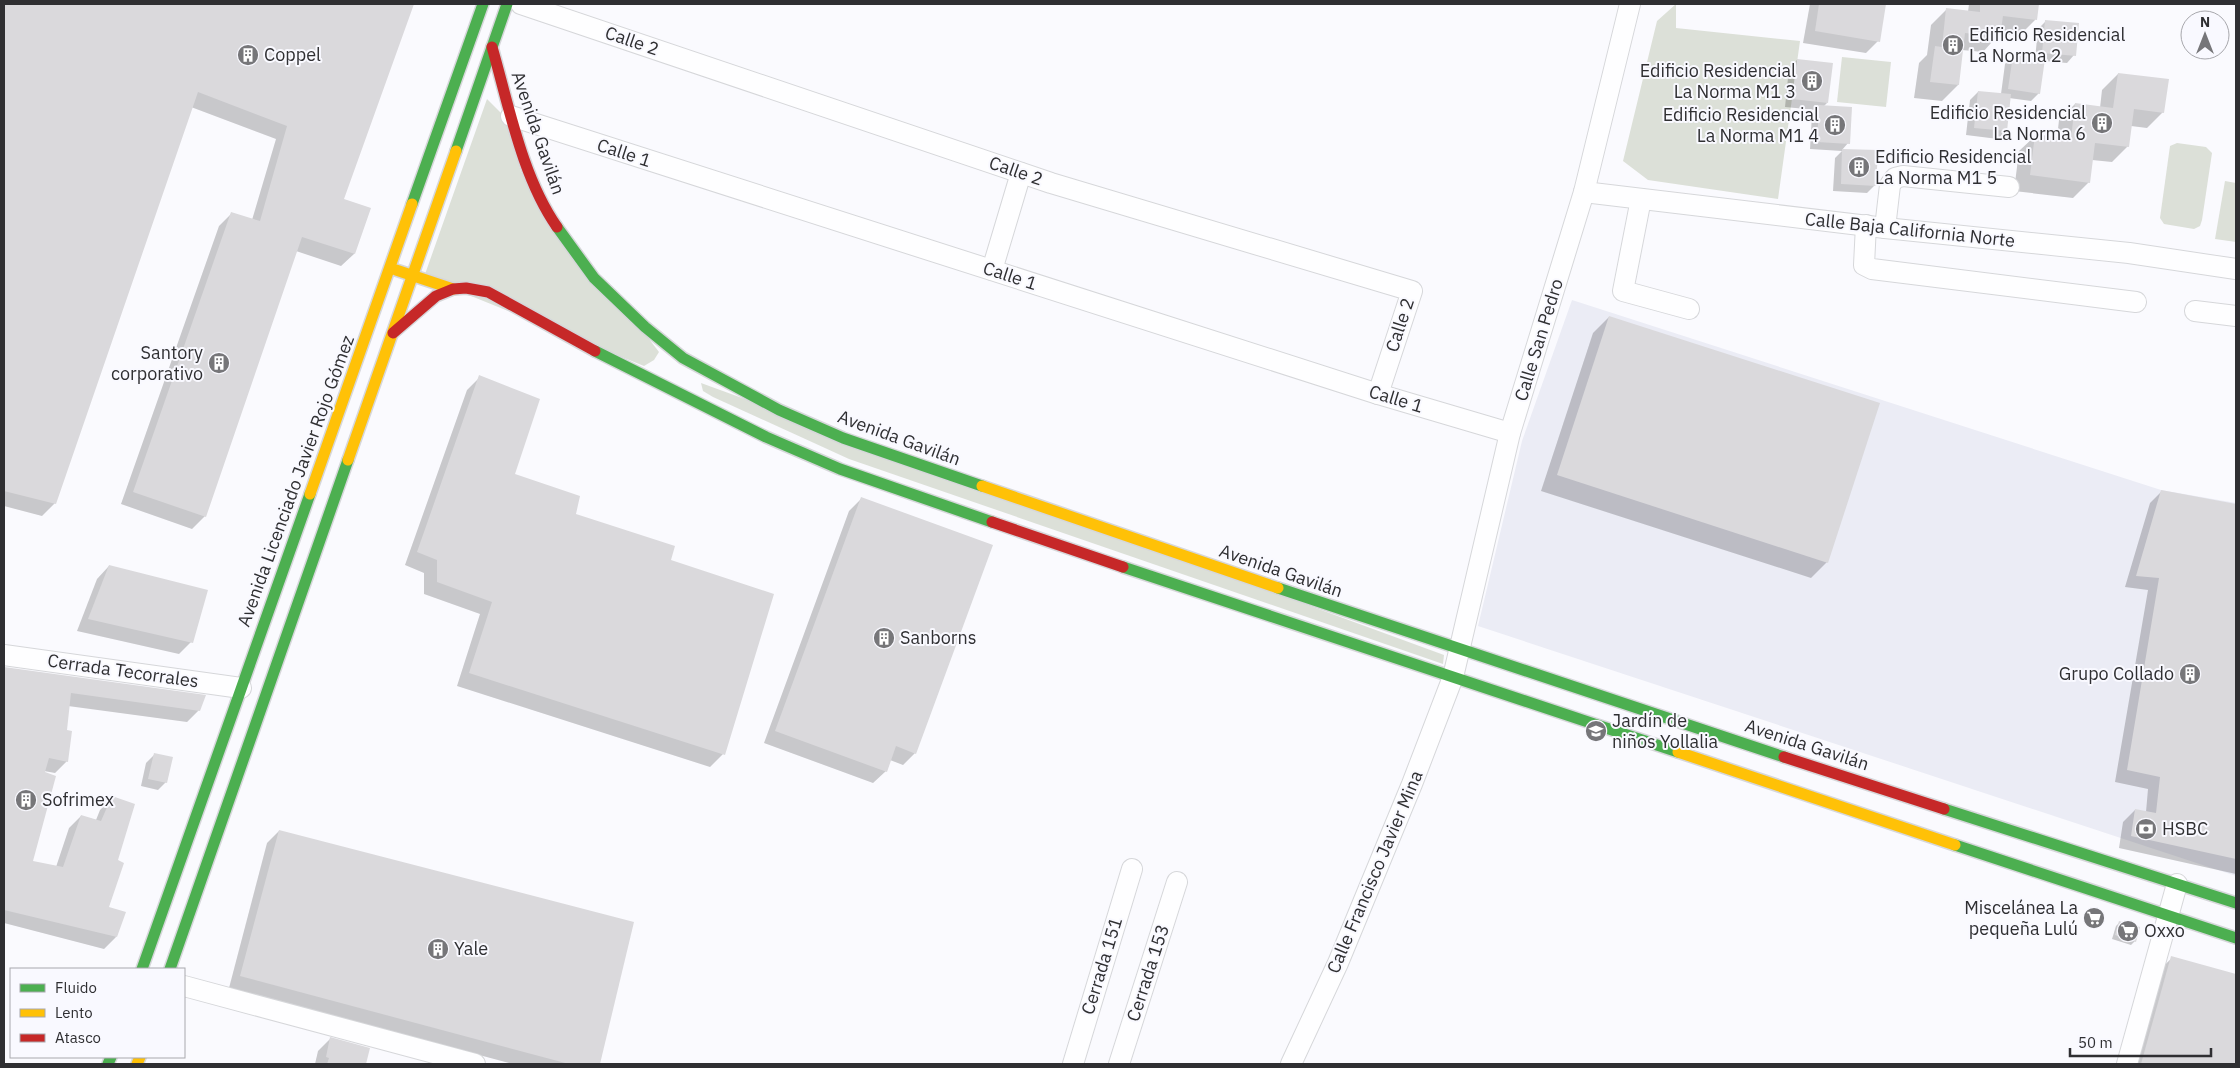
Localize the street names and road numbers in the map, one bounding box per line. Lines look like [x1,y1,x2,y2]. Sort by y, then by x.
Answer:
street label: Calle 2 [602,21,662,60]
street label: Avenida Gavilán [507,68,570,198]
street label: Calle 1 [594,133,654,172]
street label: Calle 2 [986,151,1046,190]
street label: Calle Baja California Norte [1804,207,2016,252]
street label: Calle 1 [980,256,1040,295]
street label: Calle San Pedro [1509,276,1568,404]
street label: Calle 2 [1380,295,1419,355]
street label: Avenida Licenciado Javier Rojo Gómez [232,332,359,630]
street label: Calle 1 [1366,379,1426,418]
street label: Avenida Gavilán [835,405,964,470]
street label: Avenida Gavilán [1216,539,1346,602]
street label: Cerrada Tecorrales [46,649,200,693]
street label: Avenida Gavilán [1742,714,1872,775]
street label: Calle Francisco Javier Mina [1321,767,1428,977]
street label: Cerrada 151 [1076,914,1127,1017]
street label: Cerrada 153 [1121,921,1174,1024]

